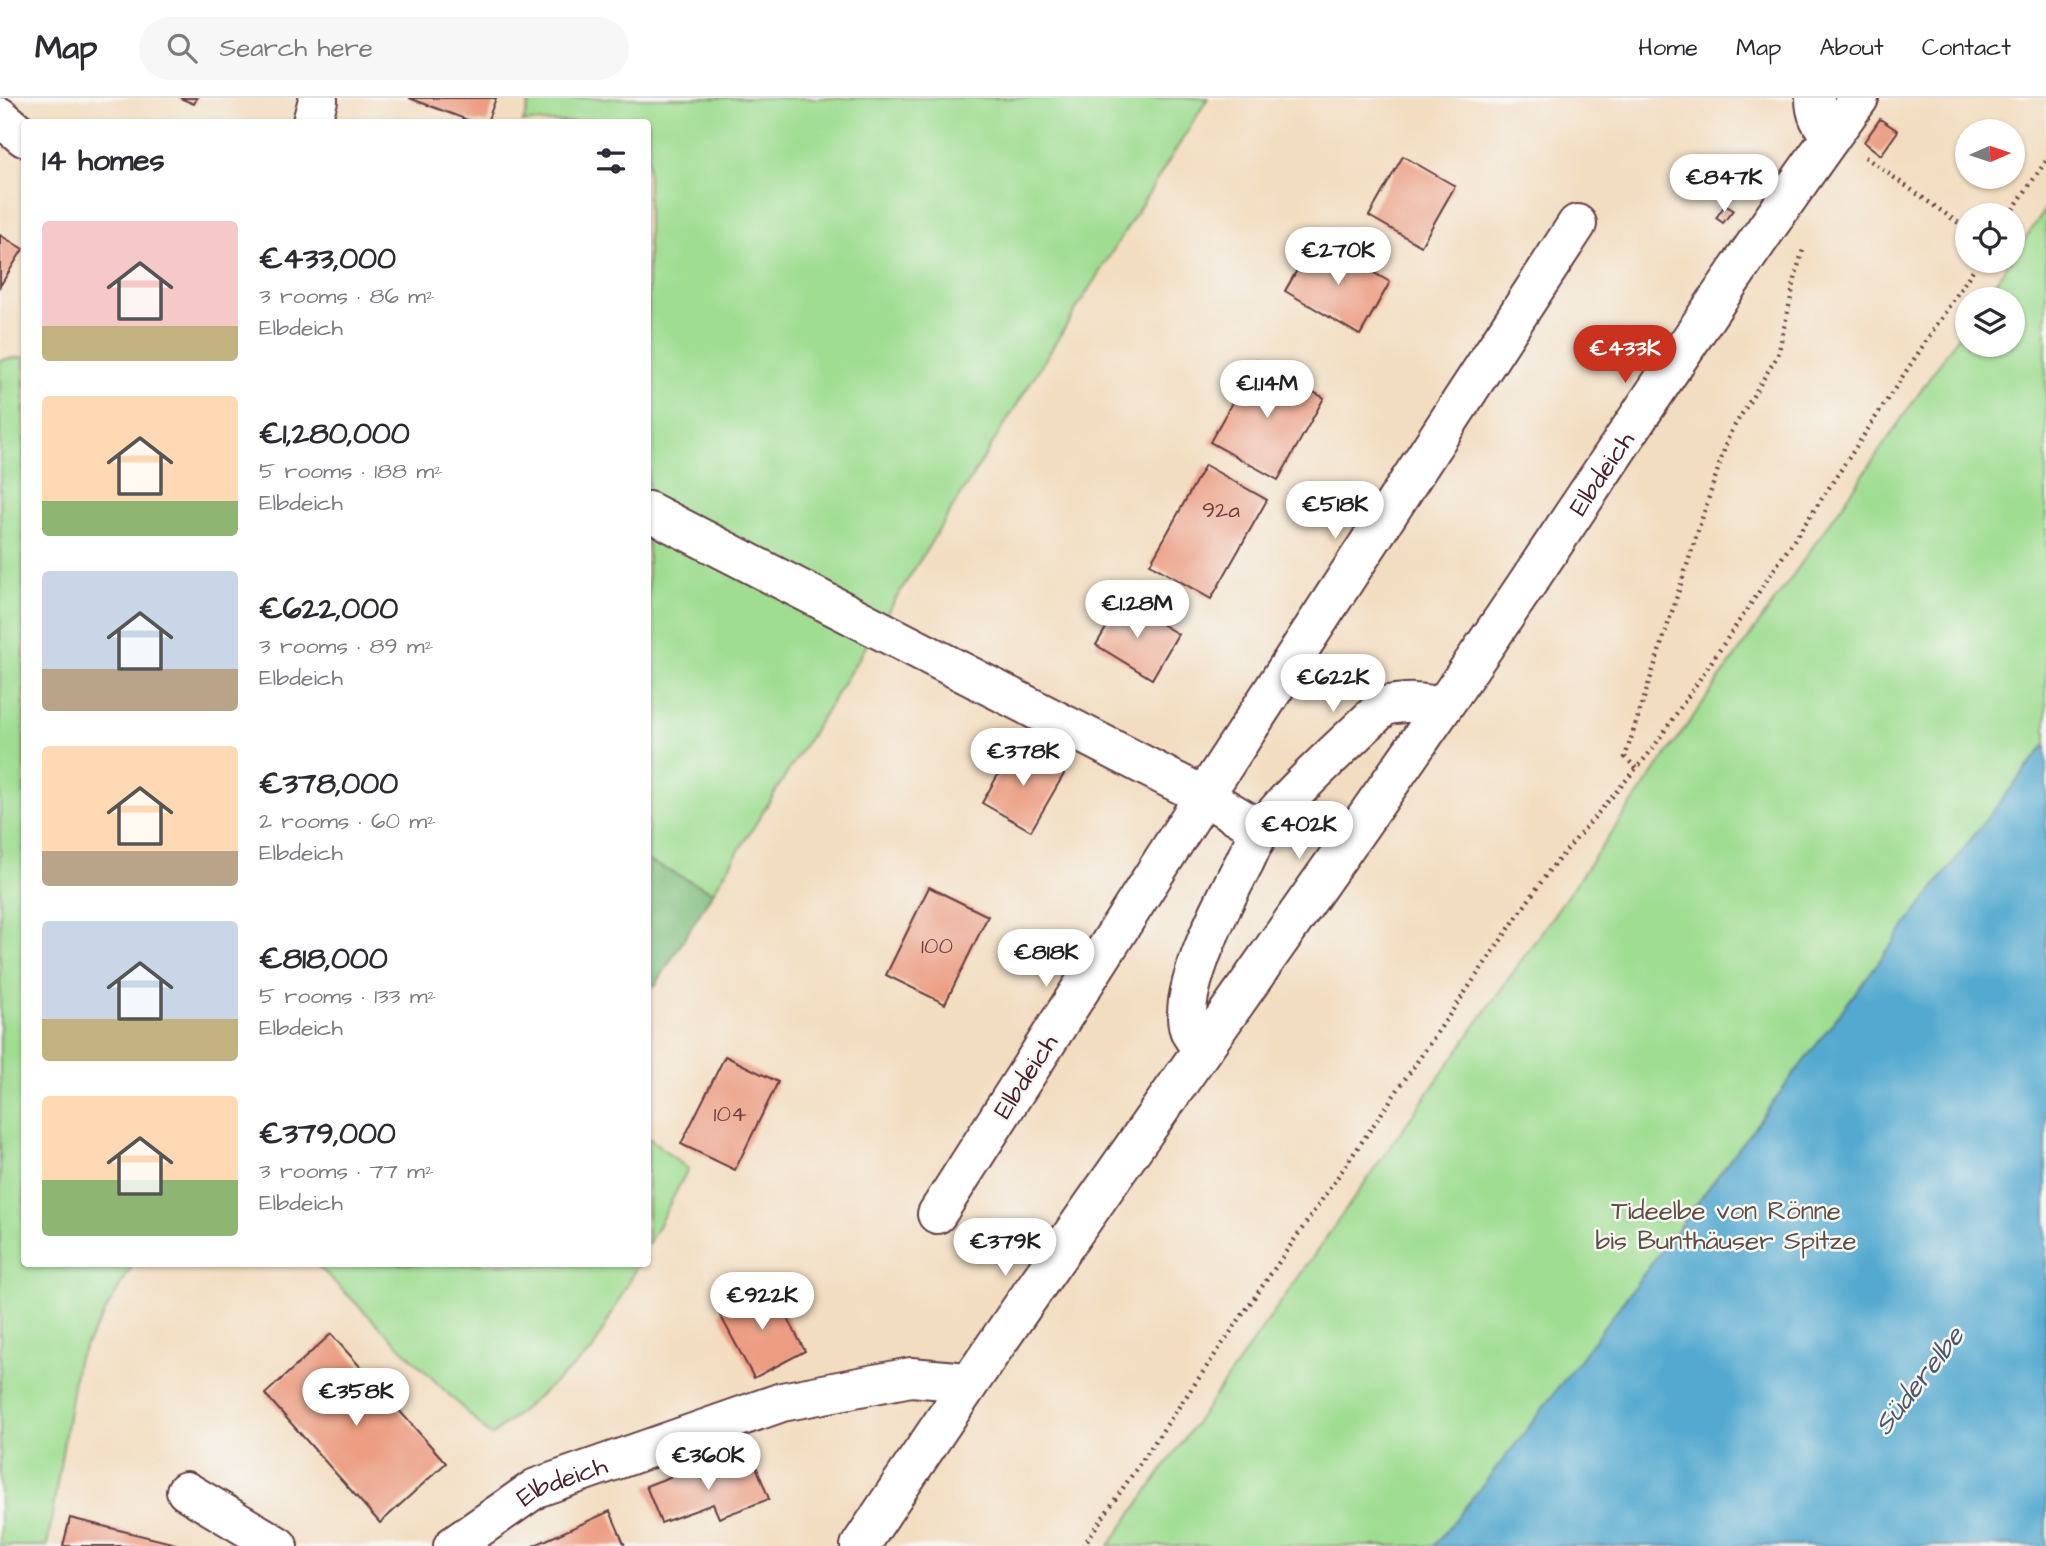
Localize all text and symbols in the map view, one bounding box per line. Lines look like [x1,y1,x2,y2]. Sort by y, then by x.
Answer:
search box [139,17,629,80]
text: Map [35,25,97,71]
icon: search [163,29,201,67]
text: Search here [219,30,373,66]
text: Home [1638,31,1698,65]
text: Map [1736,31,1781,65]
text: About [1819,31,1884,65]
text: Contact [1922,31,2011,65]
north arrow [1955,119,2025,189]
map controls [1955,119,2025,357]
text: 14 homes [42,140,165,182]
icon: filters [592,142,630,180]
pin: €847K [1675,155,1773,214]
text: €847K [1686,161,1762,193]
button: locate [1955,203,2025,273]
pin: €270K [1289,228,1387,287]
text: €270K [1301,234,1375,266]
text: €433,000 [259,238,396,280]
icon: home [98,249,182,333]
text: 3 rooms · 86 m² [259,280,435,312]
button: layers [1955,287,2025,357]
text: Elbdeich [259,312,343,344]
pin: €433K [1576,326,1674,385]
text: €433K [1589,332,1661,364]
pin: €1.14M [1210,360,1324,420]
text: €1.14M [1236,367,1298,399]
text: €1,280,000 [259,413,410,455]
icon: home [98,424,182,508]
street label: Elbdeich [1561,424,1643,523]
text: 5 rooms · 188 m² [259,455,443,487]
pin: €518K [1286,482,1384,541]
text: Elbdeich [259,487,343,519]
text: €518K [1302,488,1368,520]
house number: 92a [1202,494,1240,526]
pin: €1.28M [1080,580,1194,640]
text: €1.28M [1101,587,1173,619]
text: €622,000 [259,588,398,630]
icon: home [98,599,182,683]
text: 3 rooms · 89 m² [259,630,433,662]
pin: €622K [1284,654,1382,714]
text: €622K [1297,661,1369,693]
text: Elbdeich [259,662,343,694]
pin: €378K [974,728,1072,788]
text: €378K [987,735,1059,767]
text: €378,000 [259,763,398,805]
icon: home [98,774,182,858]
pin: €402K [1250,802,1348,861]
text: 2 rooms · 60 m² [259,805,436,837]
text: €402K [1261,808,1337,840]
text: Elbdeich [259,837,343,869]
house number: 100 [921,930,953,962]
pin: €818K [997,930,1095,989]
text: €818K [1014,936,1078,968]
text: €818,000 [259,938,388,980]
icon: home [98,949,182,1033]
text: 5 rooms · 133 m² [259,980,436,1012]
text: Elbdeich [259,1012,343,1044]
street label: Elbdeich [985,1027,1067,1126]
house number: 104 [713,1098,747,1130]
text: €379,000 [259,1113,396,1155]
icon: home [98,1124,182,1208]
text: 3 rooms · 77 m² [259,1155,434,1187]
text: Elbdeich [259,1187,343,1219]
park label: Tideelbe von Rönne bis Bunthäuser Spitze [1596,1193,1856,1259]
pin: €379K [956,1218,1054,1278]
text: €379K [969,1225,1041,1257]
pin: €922K [713,1272,811,1332]
text: €922K [726,1279,798,1311]
water label: Süderelbe [1865,1317,1975,1443]
pin: €358K [307,1368,405,1428]
text: €358K [318,1375,394,1407]
pin: €360K [659,1432,757,1492]
text: €360K [672,1439,744,1471]
street label: Elbdeich [509,1447,612,1515]

